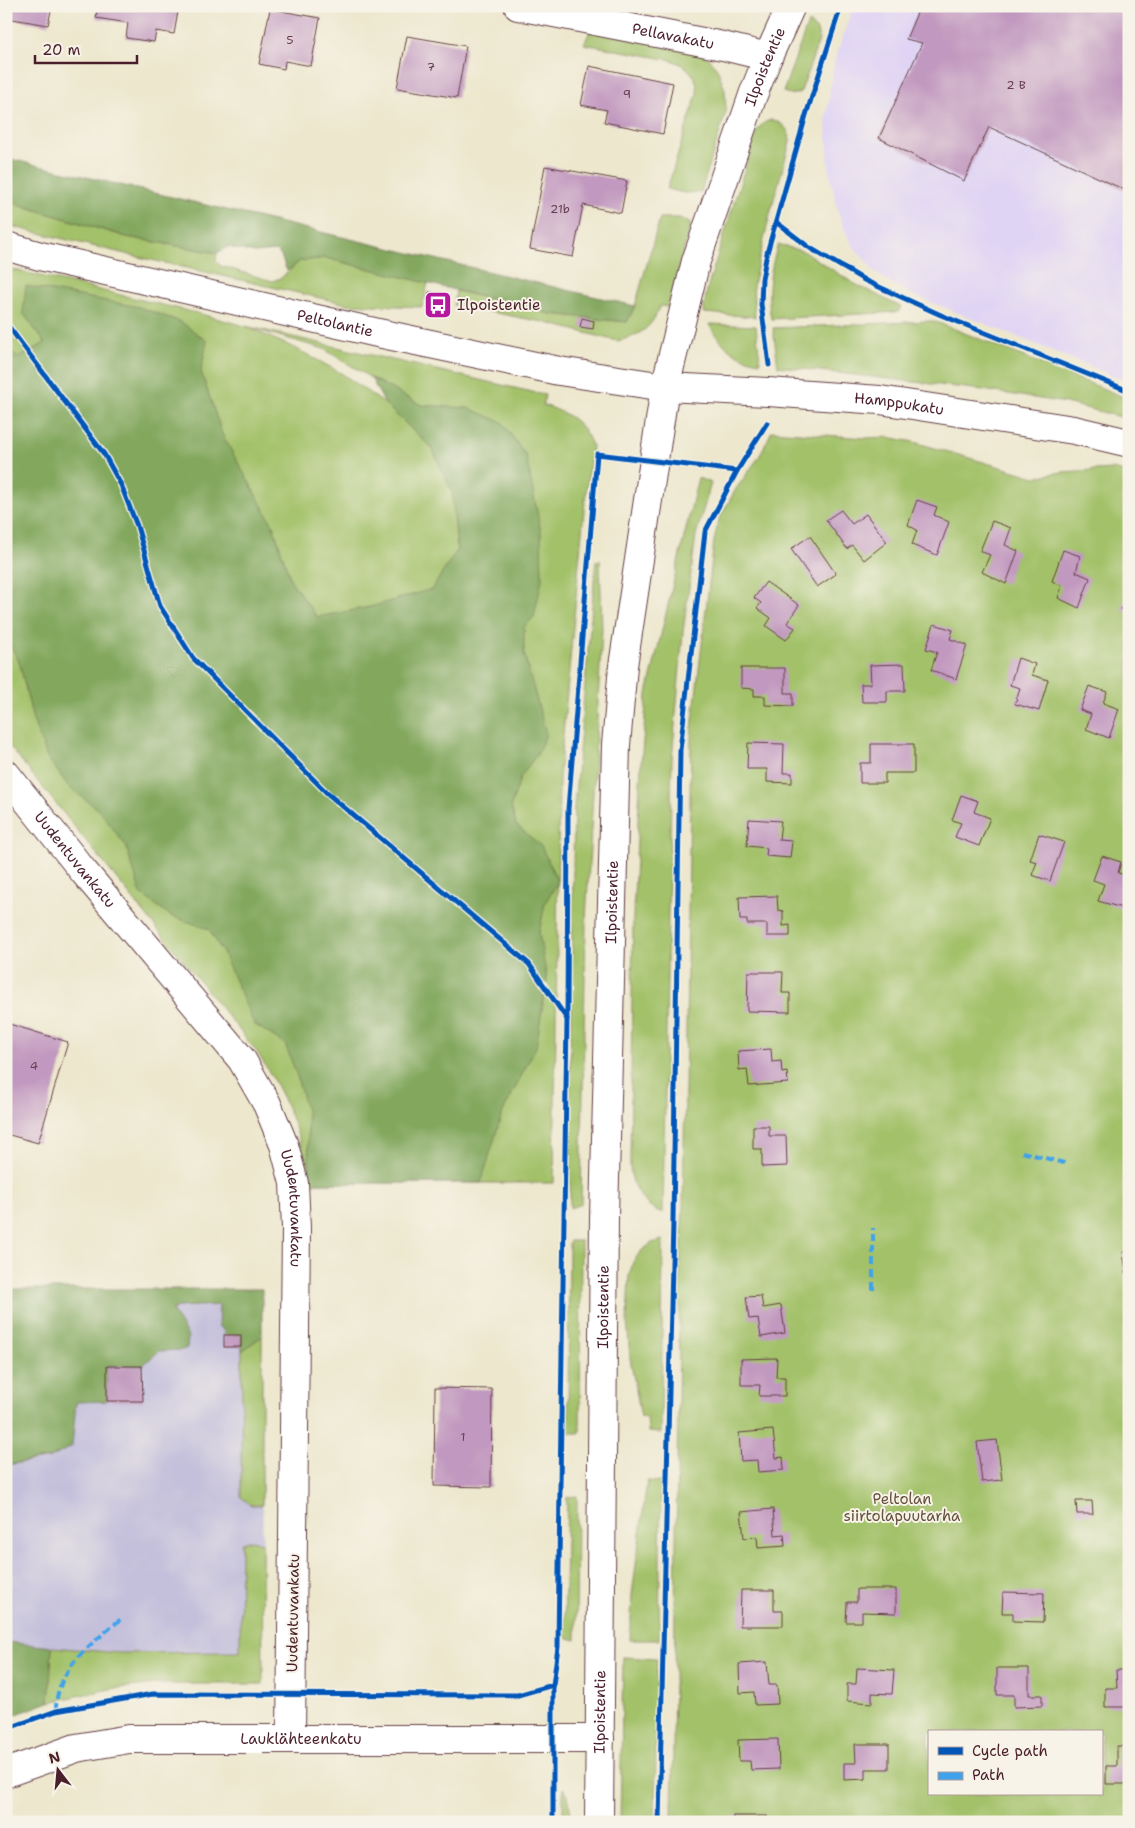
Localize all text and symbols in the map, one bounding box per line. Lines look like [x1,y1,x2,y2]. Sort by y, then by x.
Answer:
street label: Pellavakatu [630,18,716,54]
street label: Ilpoistentie [740,24,790,109]
scale bar [35,32,138,64]
house number: 5 [286,32,294,48]
text: 20 m [42,40,81,60]
house number: 7 [427,59,435,75]
house number: 2 B [1006,77,1026,93]
house number: 9 [623,86,631,102]
house number: 21b [550,201,570,217]
bus stop icon: Ilpoistentie [423,290,453,320]
place label: Ilpoistentie [457,295,540,315]
street label: Peltolantie [295,305,375,342]
street label: Hamppukatu [853,388,945,420]
street label: Uudentuvankatu [30,807,120,912]
street label: Ilpoistentie [601,860,623,944]
house number: 4 [30,1058,38,1074]
street label: Uudentuvankatu [276,1147,306,1267]
street label: Ilpoistentie [593,1265,614,1349]
house number: 1 [460,1429,466,1445]
park label: Peltolan siirtolapuutarha [844,1489,961,1526]
street label: Uudentuvankatu [282,1553,304,1673]
street label: Ilpoistentie [590,1670,610,1754]
street label: Lauklähteenkatu [240,1729,362,1749]
legend [928,1730,1102,1796]
text: Cycle path [972,1741,1048,1761]
north arrow [32,1746,82,1796]
text: N [47,1747,62,1768]
text: Path [972,1765,1005,1785]

